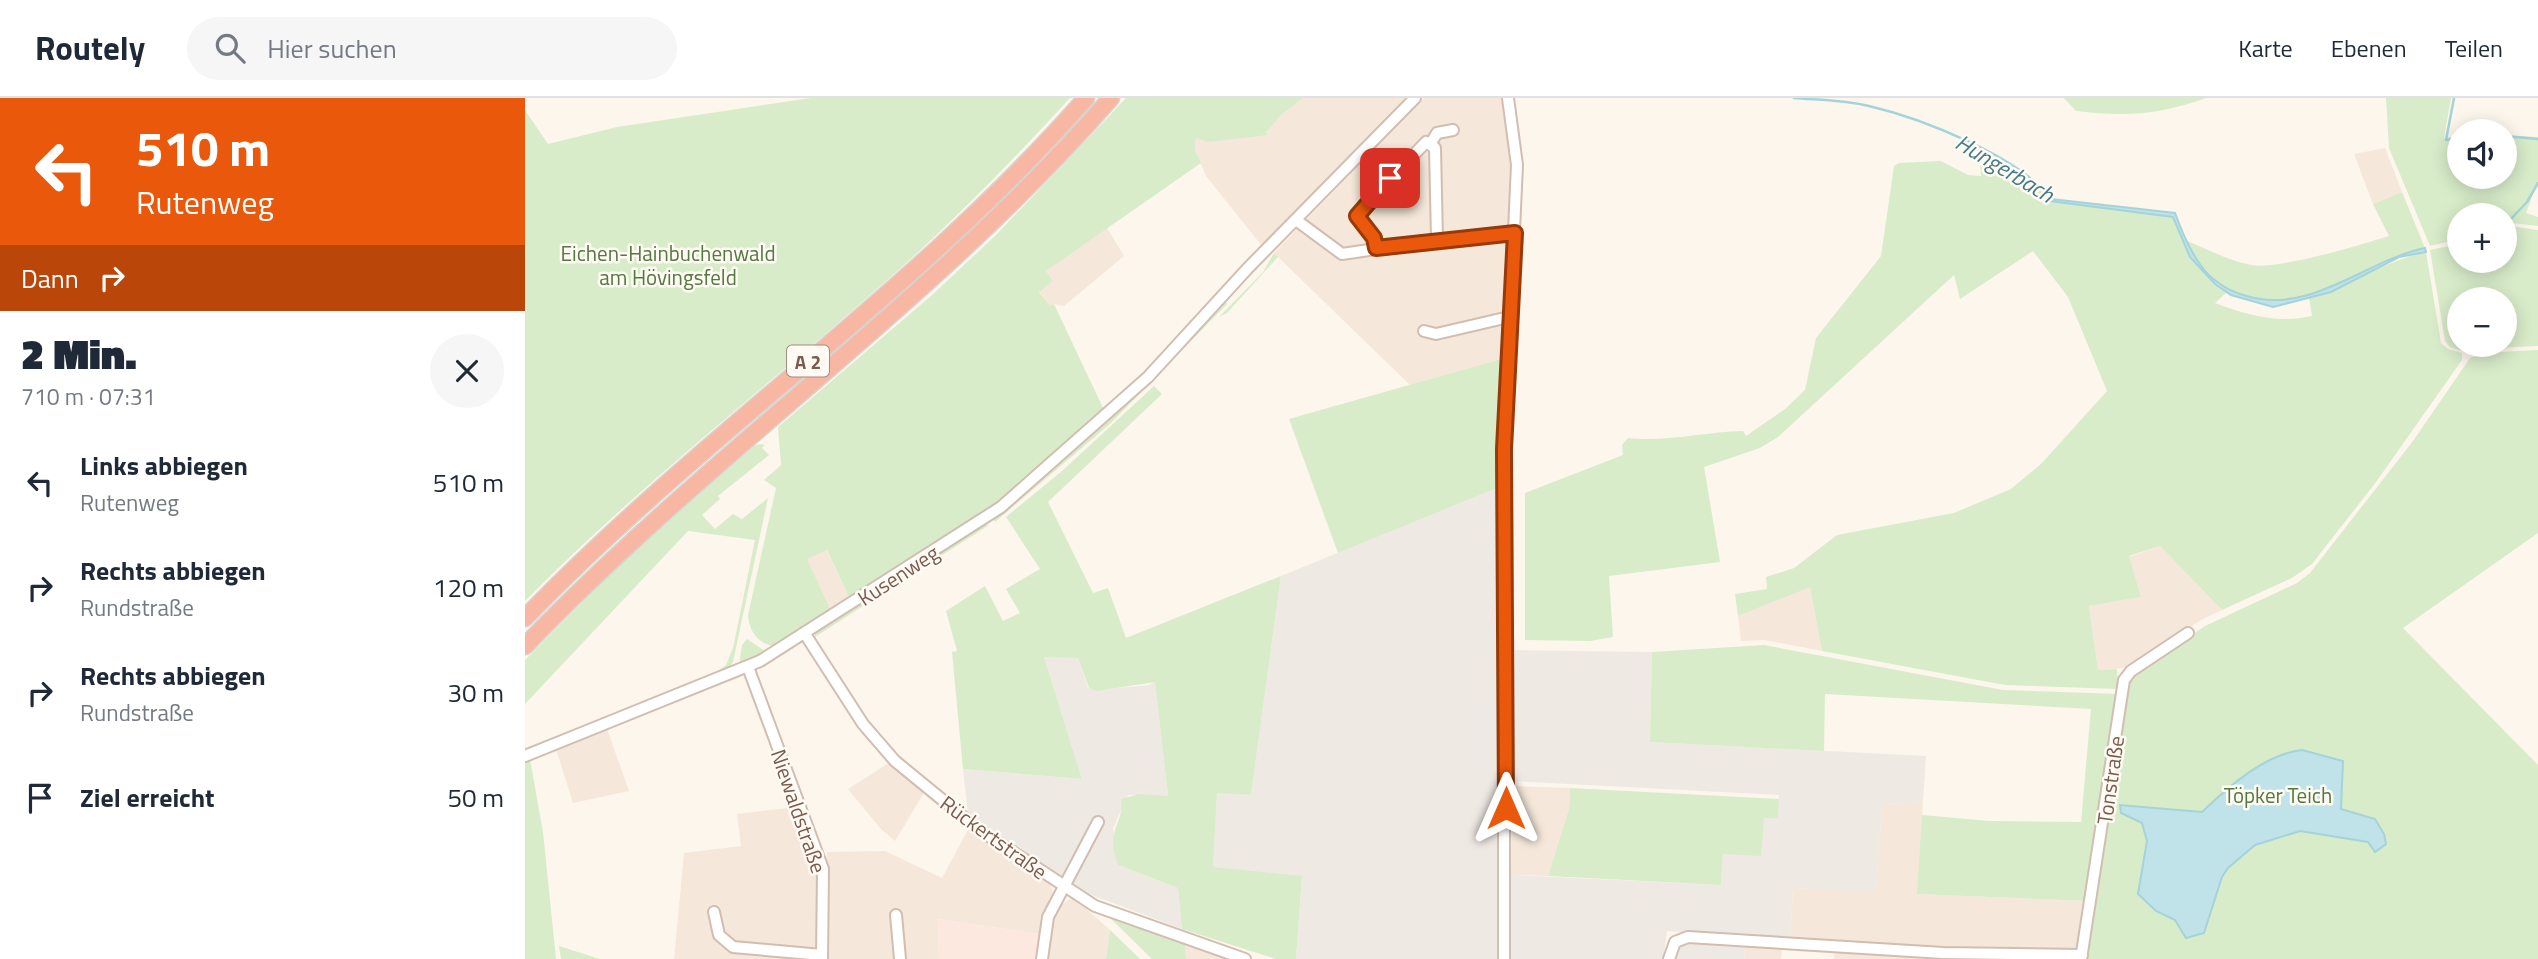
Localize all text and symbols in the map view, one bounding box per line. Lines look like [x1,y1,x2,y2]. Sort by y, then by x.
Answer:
search box [187,17,677,80]
text: Routely [35,23,145,73]
icon: search [211,29,249,67]
text: Hier suchen [267,29,397,68]
text: Karte [2238,30,2293,66]
text: Ebenen [2331,30,2407,66]
text: Teilen [2445,30,2503,66]
text: 510 m [136,110,270,185]
map controls [2447,119,2517,357]
button: sound [2447,119,2517,189]
water label: Hungerbach [1949,125,2061,212]
icon: left [21,126,112,217]
pin [1360,148,1420,208]
icon: arrive [1371,159,1409,197]
text: Rutenweg [136,178,274,226]
button: + [2447,203,2517,273]
park label: Eichen-Hainbuchenwald am Hövingsfeld [560,237,776,293]
text: Dann [21,259,79,298]
icon: right [93,259,131,297]
button: − [2447,287,2517,357]
text: 2 Min. [21,321,137,385]
button: close [430,334,504,408]
road number: A 2 [787,345,829,376]
text: 710 m · 07:31 [21,379,156,414]
text: Links abbiegen [80,446,248,485]
text: 510 m [433,463,504,502]
icon: left [21,464,59,502]
text: Rutenweg [80,485,179,520]
street label: Kusenweg [851,537,945,613]
text: Rechts abbiegen [80,551,266,590]
text: 120 m [433,568,504,607]
icon: right [21,569,59,607]
text: Rundstraße [80,590,194,625]
text: Rechts abbiegen [80,656,266,695]
text: 30 m [447,673,504,712]
icon: right [21,674,59,712]
text: Rundstraße [80,695,194,730]
street label: Tonstraße [2088,734,2132,826]
street label: Niewaldstraße [763,745,835,877]
position arrow [1469,771,1543,845]
text: Ziel erreicht [80,778,215,817]
text: 50 m [447,778,504,817]
icon: arrive [21,779,59,817]
park label: Töpker Teich [2224,779,2332,811]
street label: Rückertstraße [934,787,1054,887]

